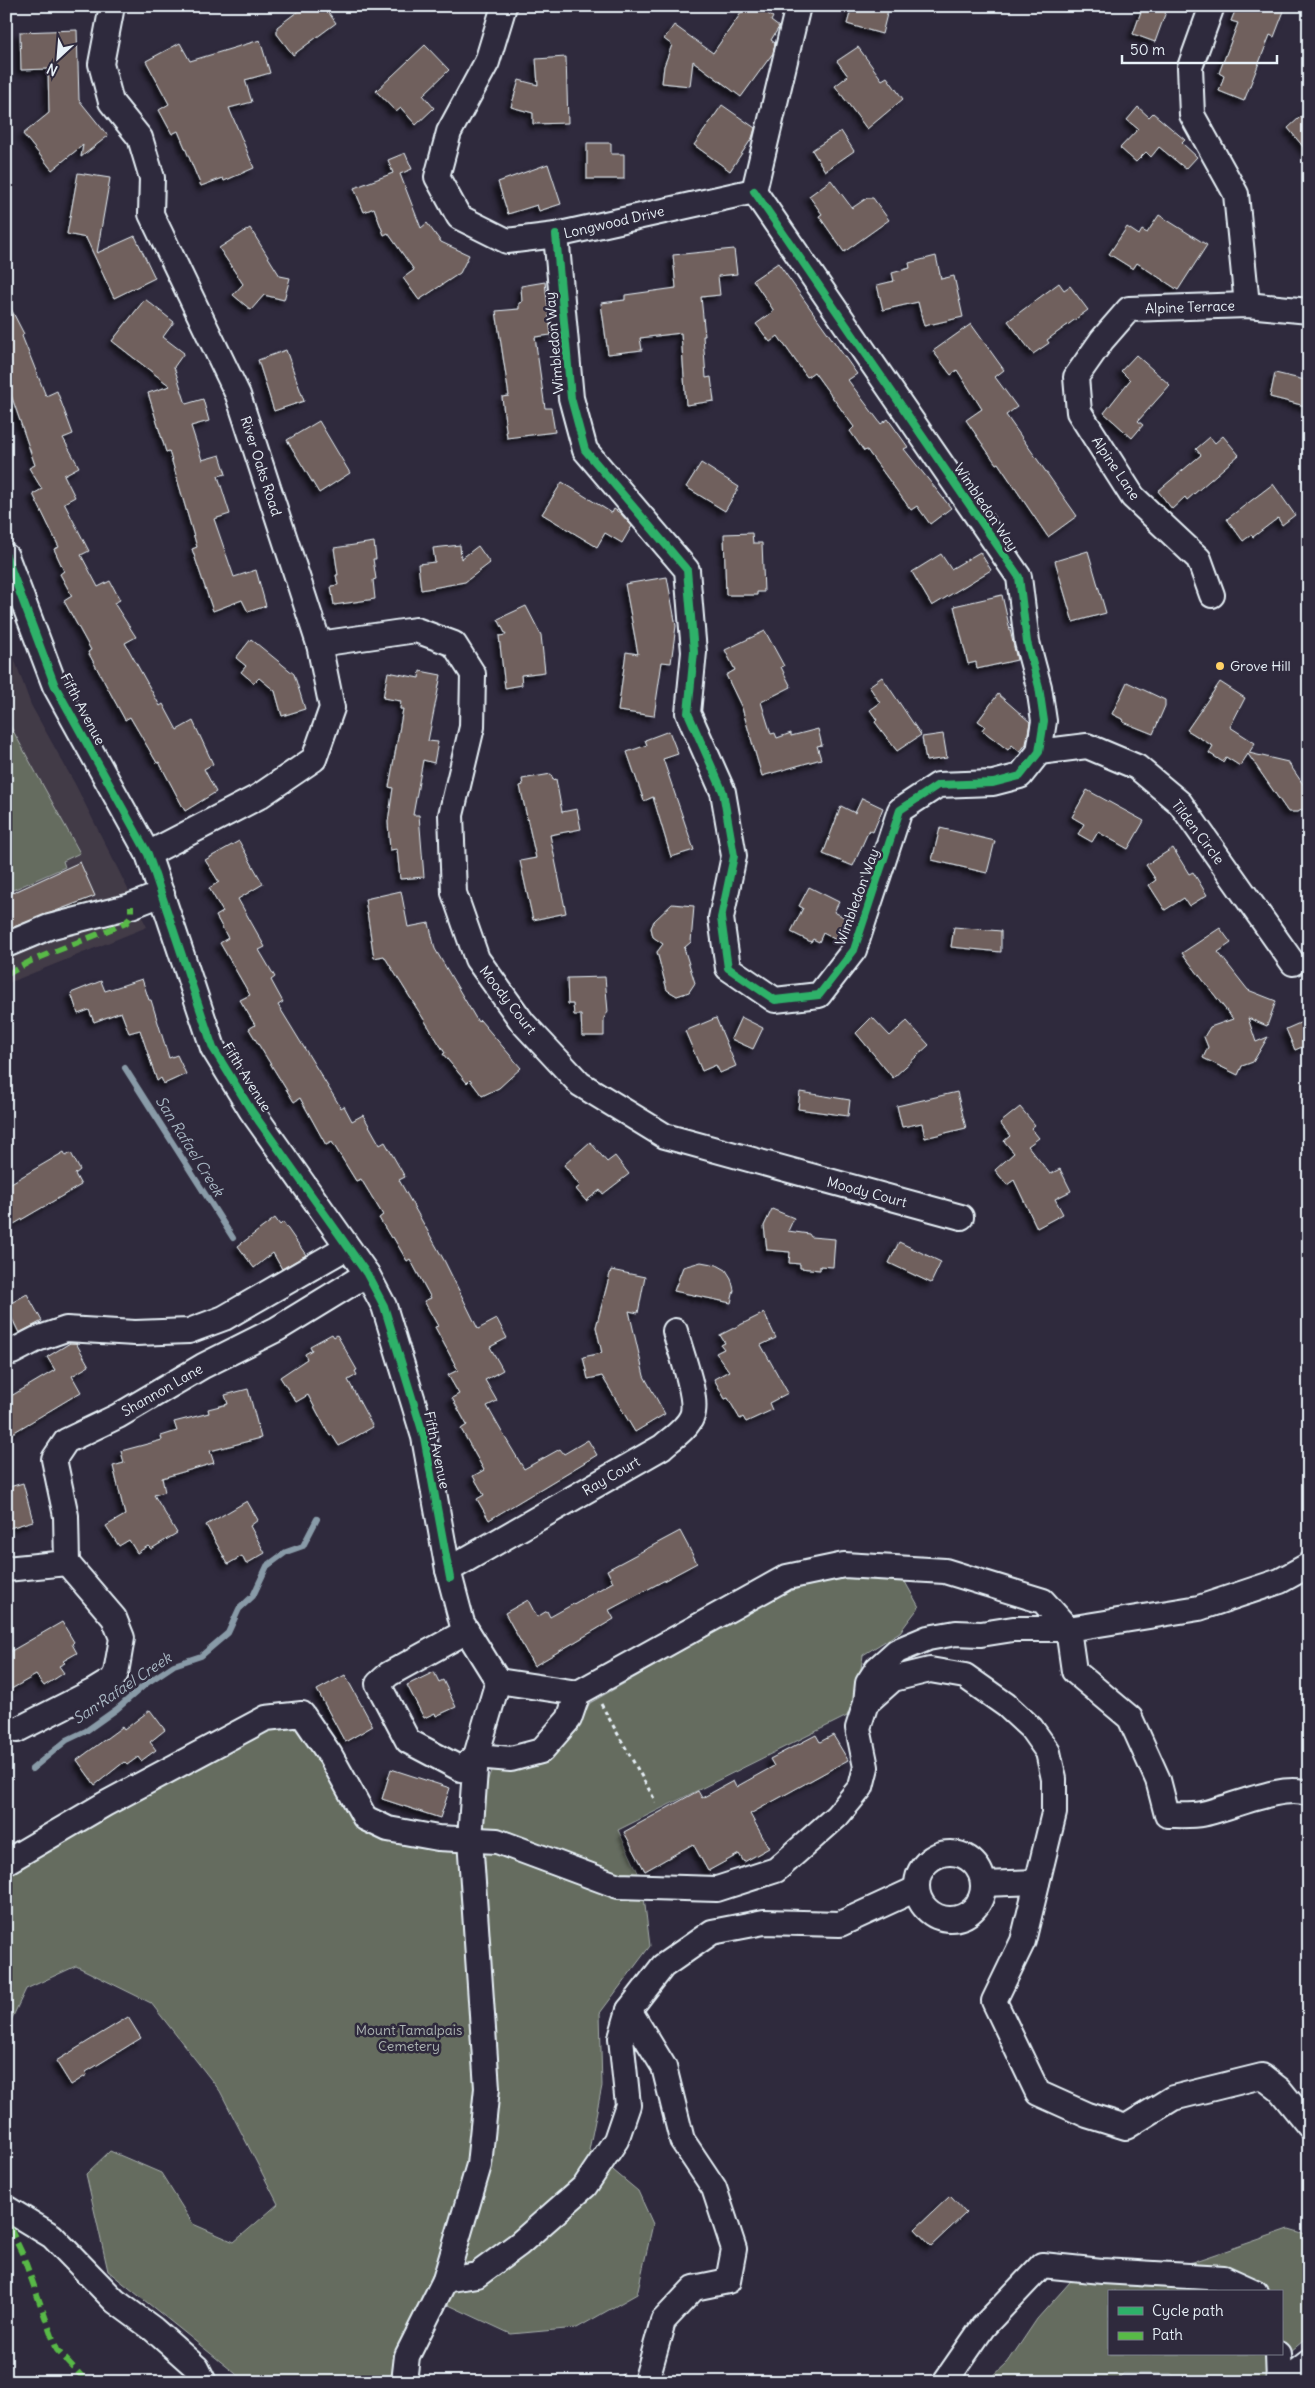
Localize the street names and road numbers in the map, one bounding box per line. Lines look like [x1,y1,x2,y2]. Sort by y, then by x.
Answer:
street label: Longwood Drive [562,202,666,242]
street label: Wimbledon Way [541,291,567,395]
street label: Alpine Terrace [1145,296,1235,318]
street label: River Oaks Road [236,414,286,518]
street label: Alpine Lane [1088,433,1144,503]
street label: Wimbledon Way [950,460,1022,554]
street label: Fifth Avenue [57,670,109,748]
street label: Tilden Circle [1168,796,1228,868]
street label: Wimbledon Way [831,846,883,948]
street label: Moody Court [476,962,541,1038]
street label: Fifth Avenue [219,1039,275,1115]
street label: Moody Court [825,1173,909,1211]
street label: Shannon Lane [118,1360,206,1420]
street label: Fifth Avenue [420,1410,454,1490]
street label: Ray Court [579,1452,643,1500]

